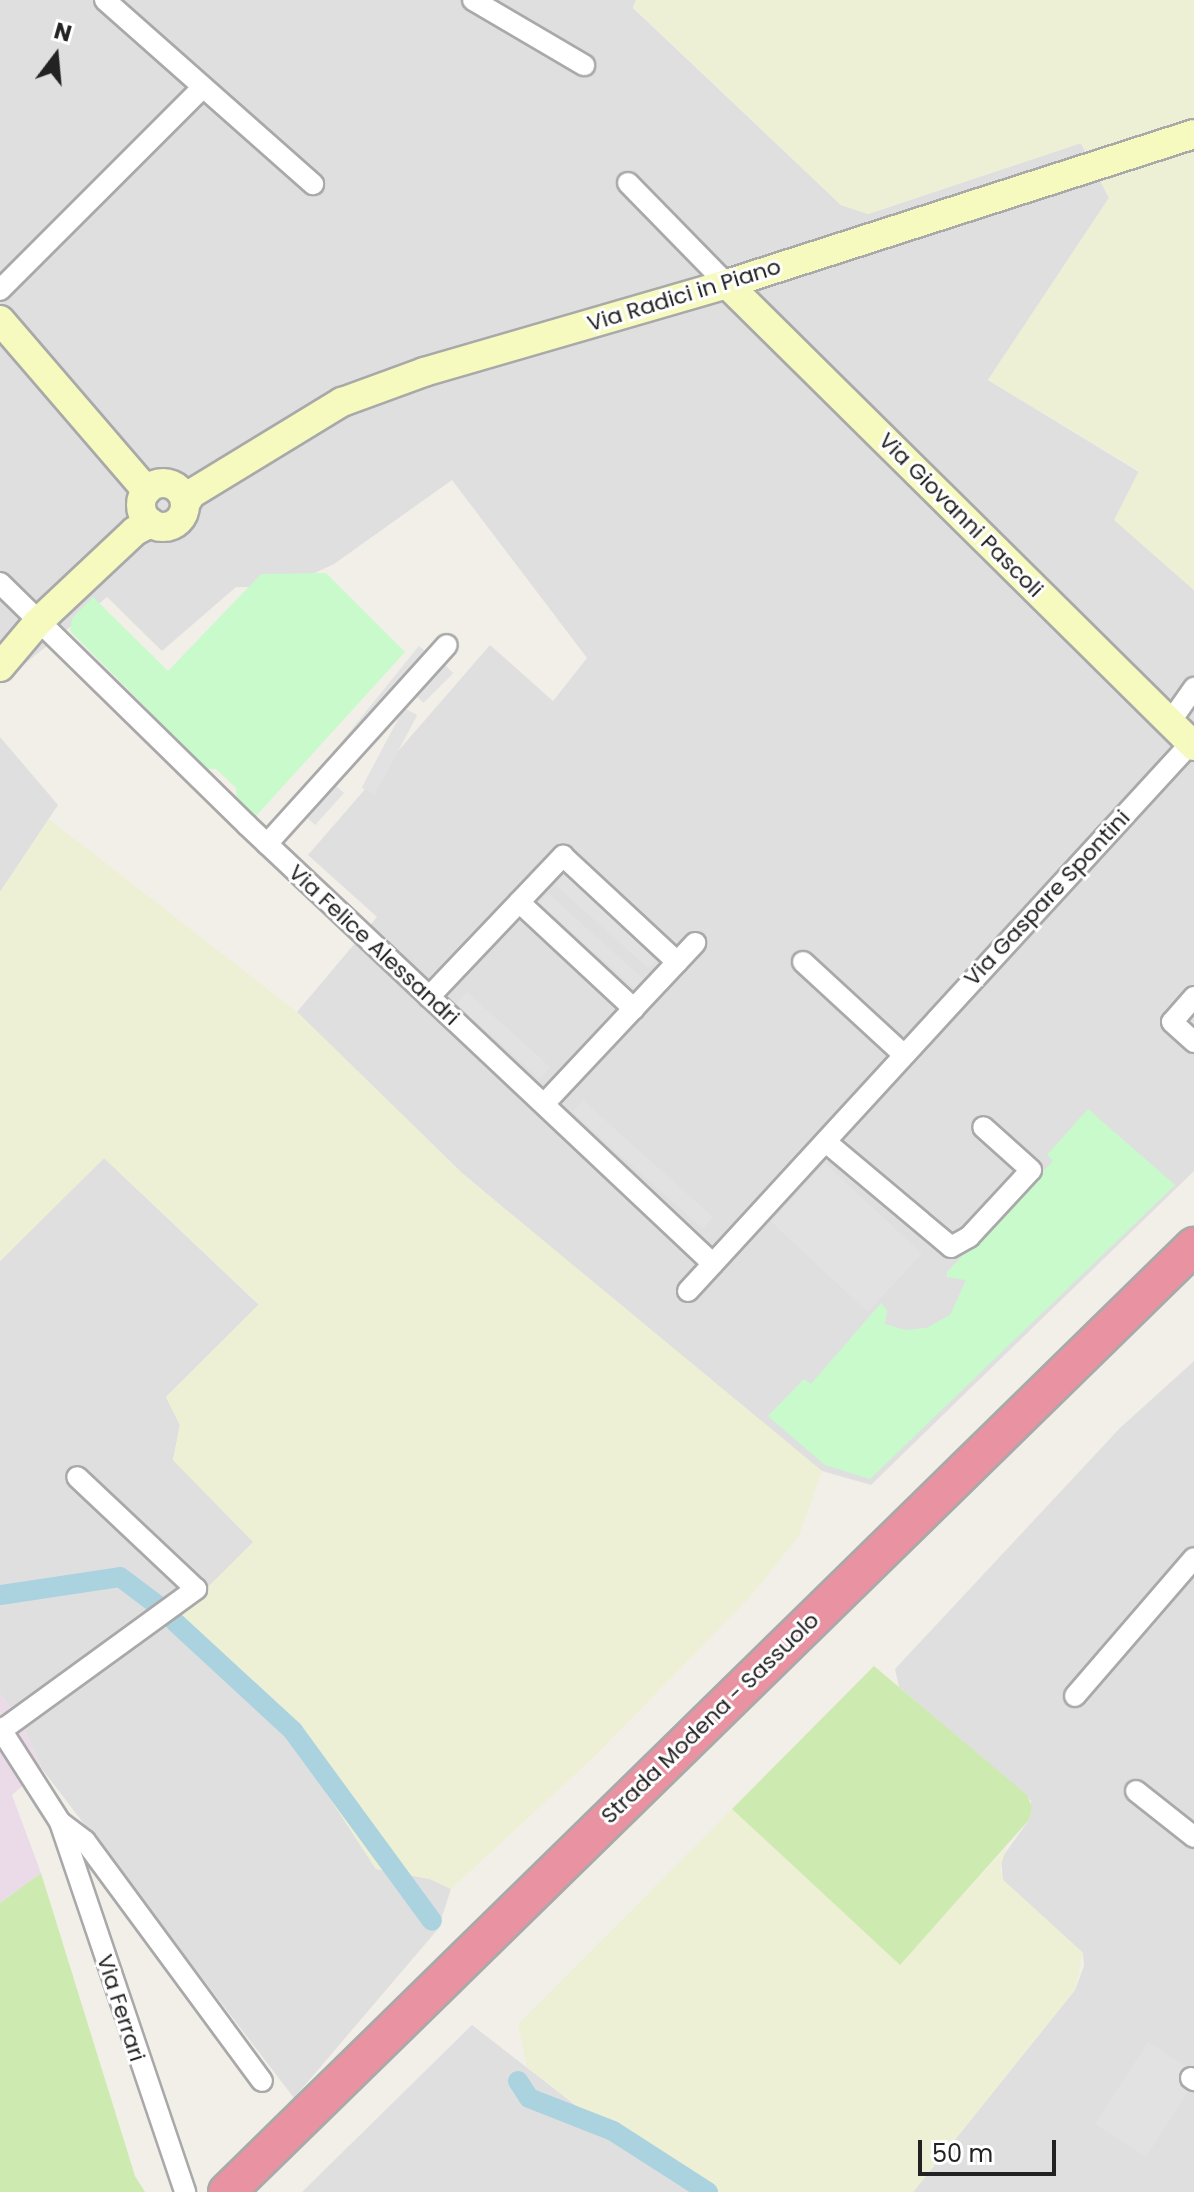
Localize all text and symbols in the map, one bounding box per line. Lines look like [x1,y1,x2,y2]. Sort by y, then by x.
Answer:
text: N [51,15,75,50]
north arrow [16,16,96,96]
street label: Via Radici in Piano [584,253,784,337]
street label: Via Giovanni Pascoli [873,427,1049,603]
street label: Via Gaspare Spontini [959,805,1135,991]
street label: Via Felice Alessandri [283,859,465,1031]
street label: Strada Modena - Sassuolo [596,1607,824,1829]
street label: Via Ferrari [91,1951,151,2065]
scale bar [922,2124,1060,2174]
text: 50 m [932,2137,993,2170]

